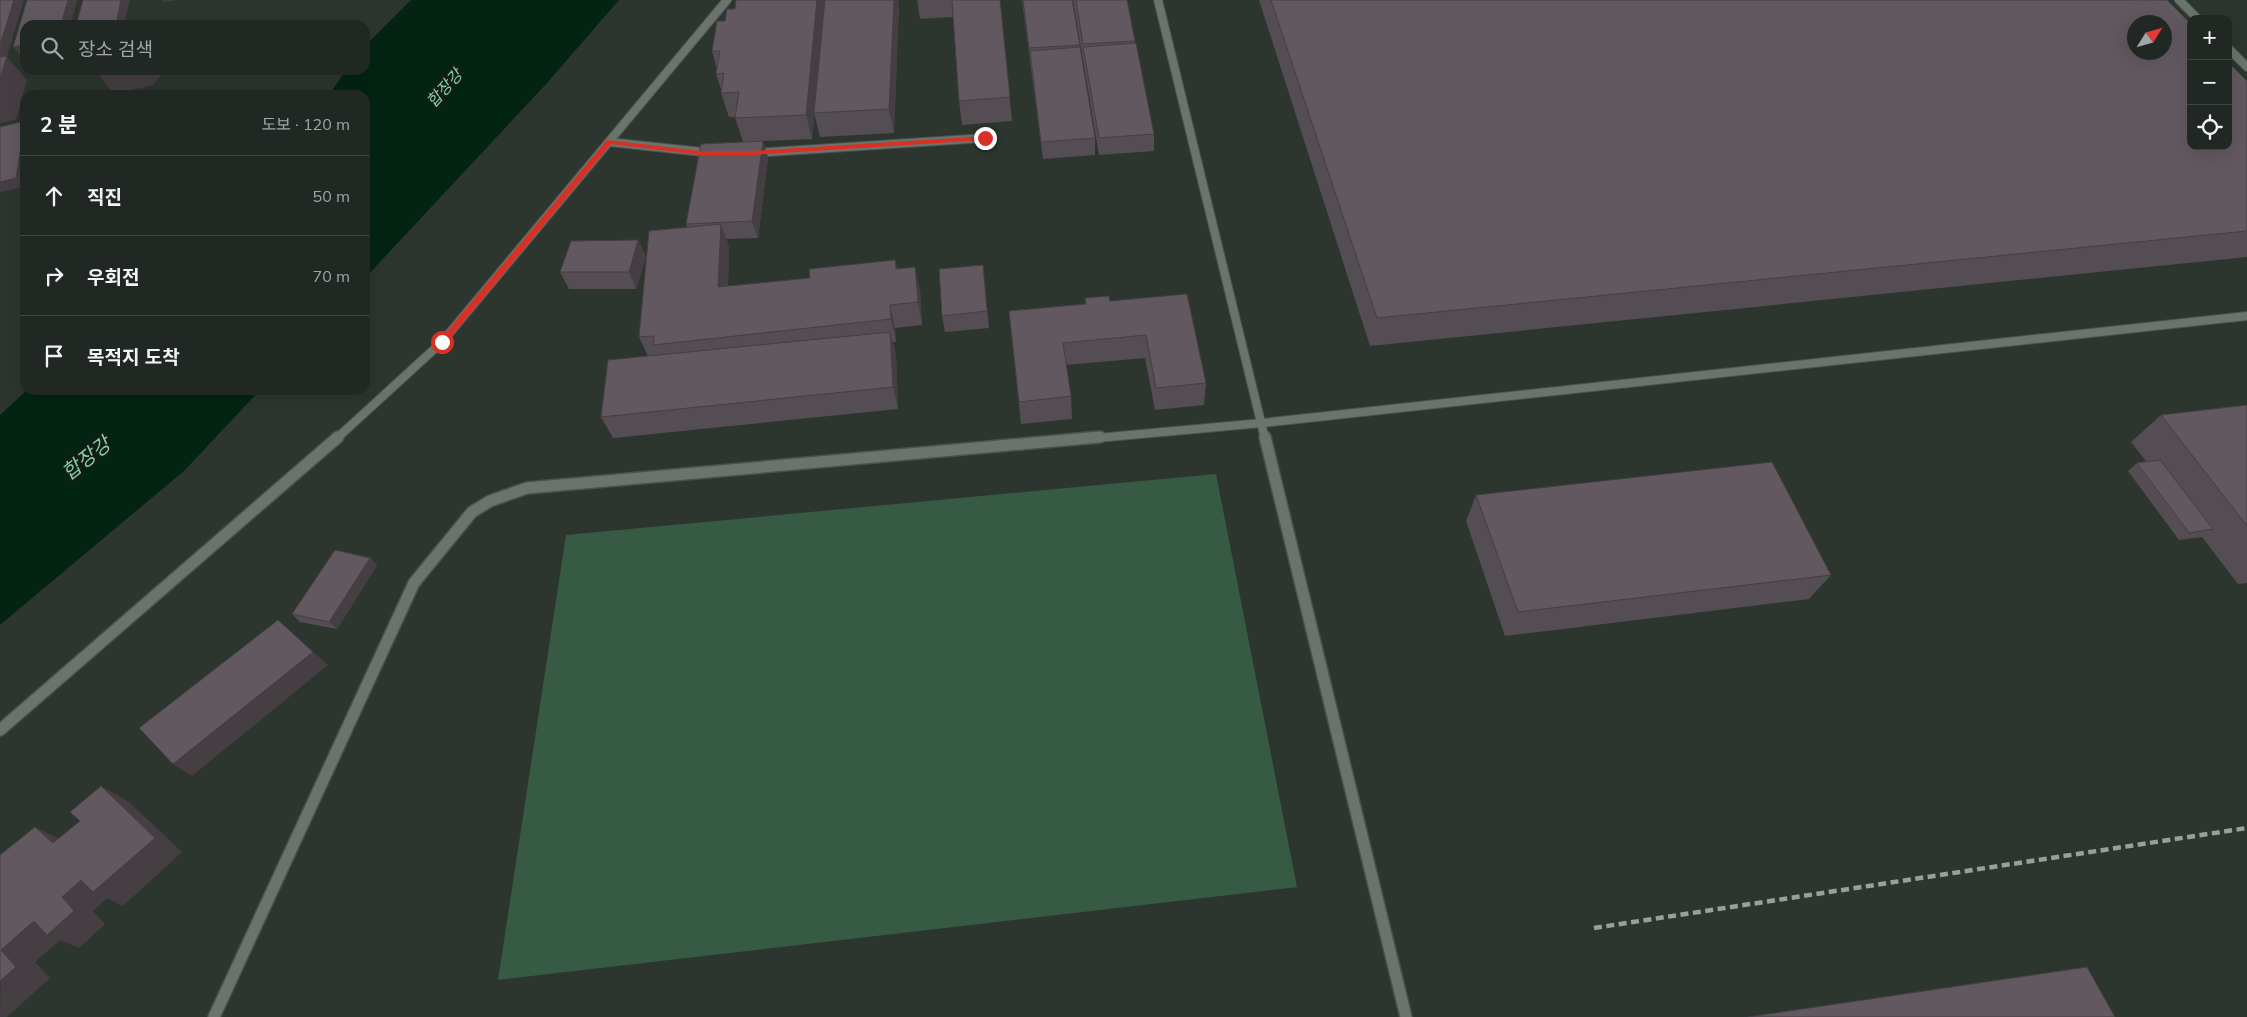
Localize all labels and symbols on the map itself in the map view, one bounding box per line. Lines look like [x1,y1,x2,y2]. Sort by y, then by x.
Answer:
north arrow [2127,15,2172,60]
water label: 합장강 [422,63,468,111]
route end [974,127,997,150]
route start [431,331,454,354]
water label: 합장강 [57,430,117,485]

